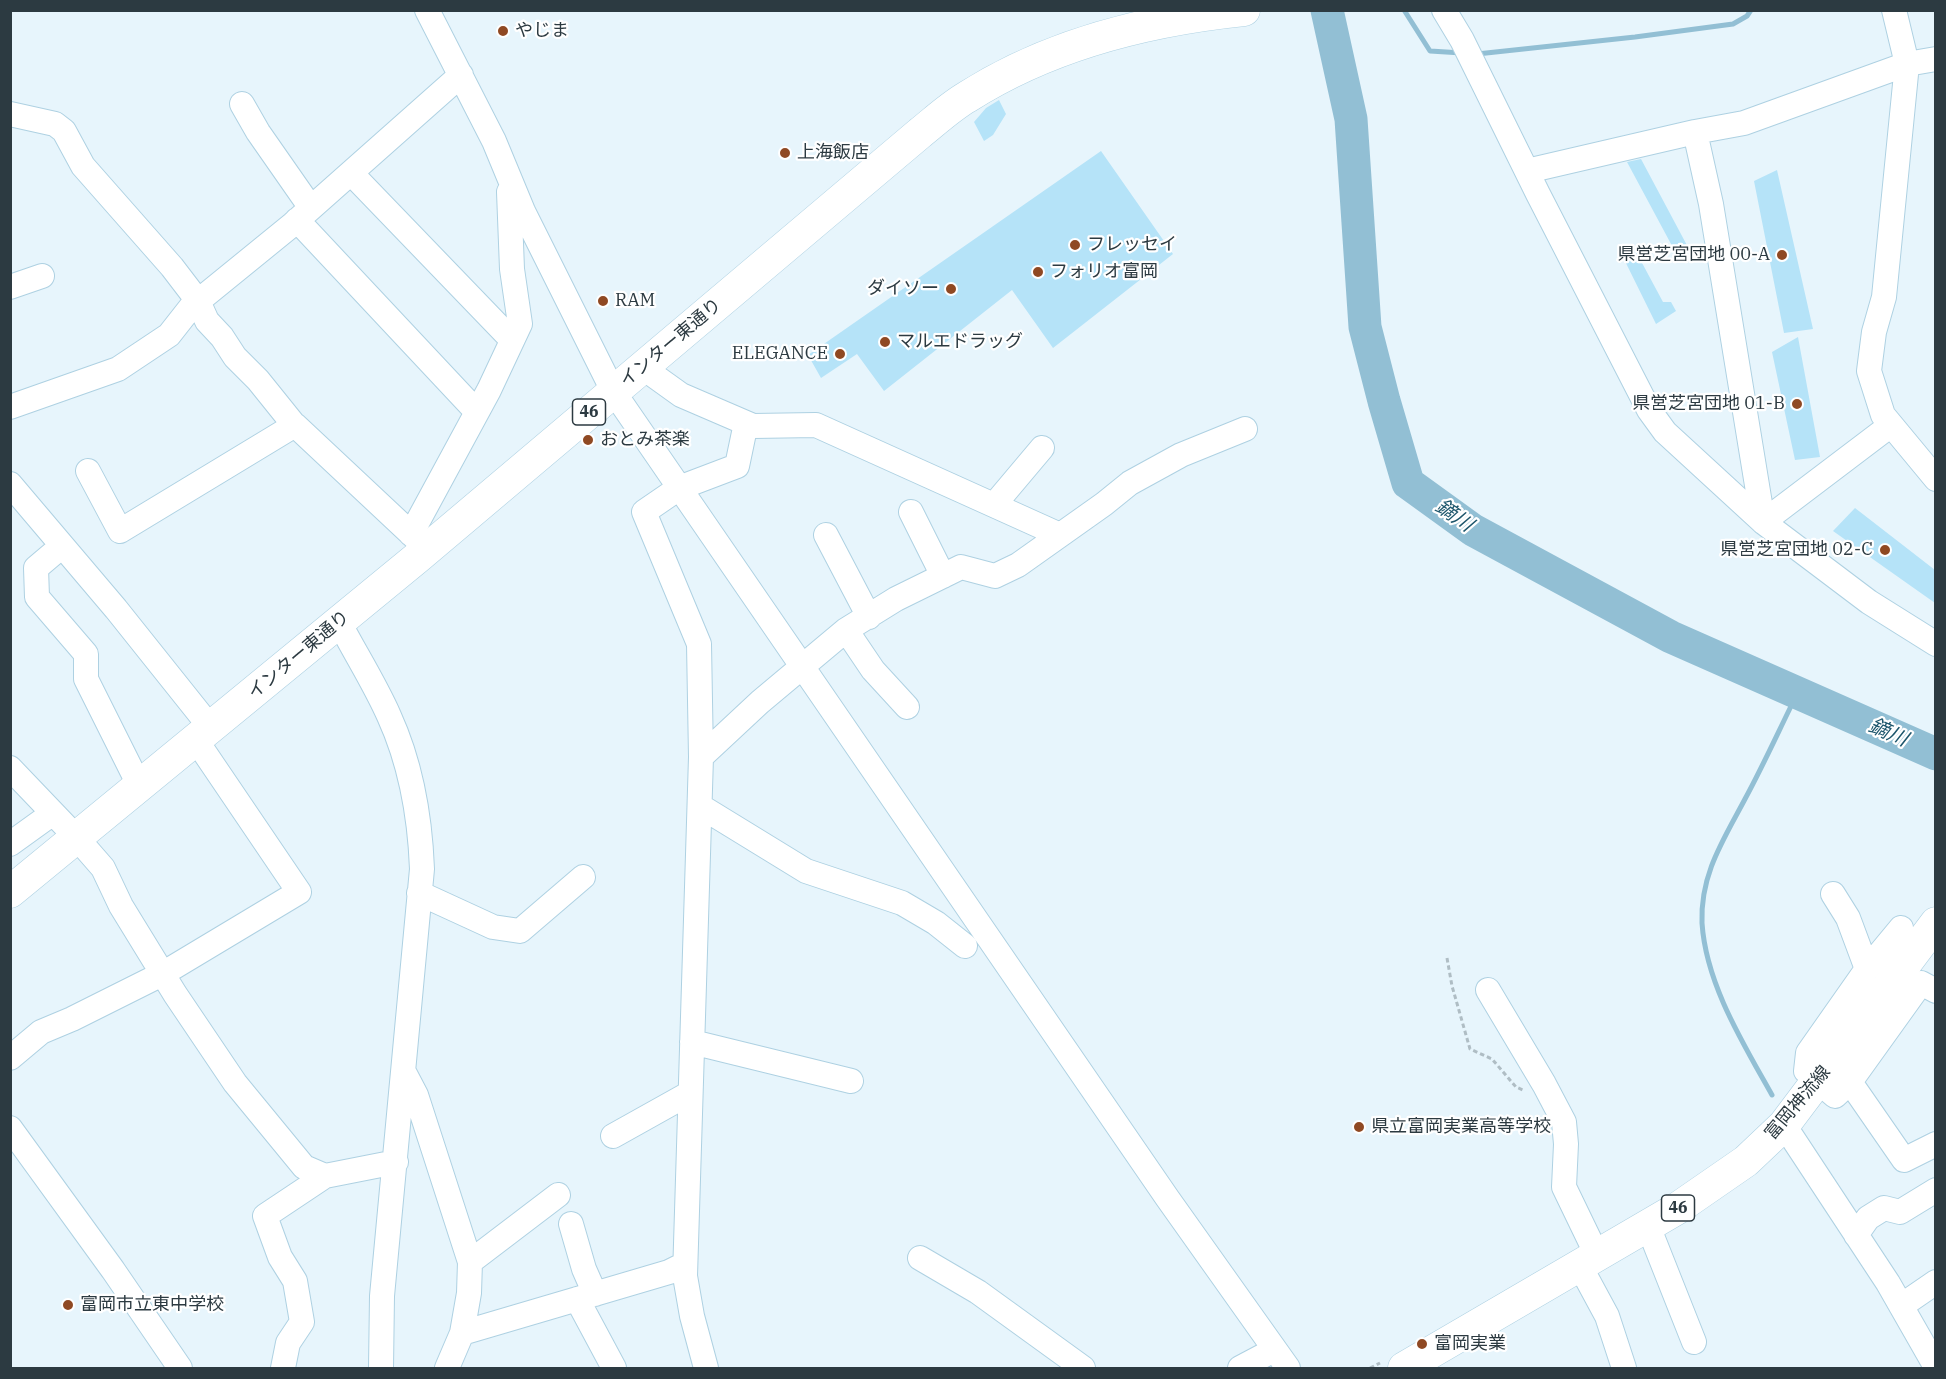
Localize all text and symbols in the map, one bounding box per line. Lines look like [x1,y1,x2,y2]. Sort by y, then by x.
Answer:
place label: やじま [515,20,569,42]
marker: やじま [496,24,510,38]
place label: 上海飯店 [797,142,869,164]
marker: 上海飯店 [778,146,792,160]
place label: フレッセイ [1087,234,1177,256]
marker: フレッセイ [1068,238,1082,252]
place label: 県営芝宮団地 00-A [1617,244,1770,266]
marker: 県営芝宮団地 00-A [1775,248,1789,262]
place label: フォリオ富岡 [1050,261,1158,283]
marker: フォリオ富岡 [1031,265,1045,279]
place label: ダイソー [867,278,939,300]
marker: ダイソー [944,282,958,296]
place label: RAM [615,290,655,312]
marker: RAM [596,294,610,308]
street label: インター東通り [616,294,726,392]
place label: マルエドラッグ [897,331,1023,353]
marker: マルエドラッグ [878,335,892,349]
place label: ELEGANCE [732,343,828,365]
marker: ELEGANCE [833,347,847,361]
place label: 県営芝宮団地 01-B [1632,393,1785,415]
marker: 県営芝宮団地 01-B [1790,397,1804,411]
road number: 46 [572,399,606,425]
place label: おとみ茶楽 [600,429,690,451]
marker: おとみ茶楽 [581,433,595,447]
water label: 鏑川 [1431,495,1477,537]
place label: 県営芝宮団地 02-C [1720,539,1873,561]
marker: 県営芝宮団地 02-C [1878,543,1892,557]
street label: インター東通り [244,606,354,704]
water label: 鏑川 [1865,714,1911,752]
street label: 富岡神流線 [1761,1062,1835,1144]
place label: 県立富岡実業高等学校 [1371,1116,1551,1138]
marker: 県立富岡実業高等学校 [1352,1120,1366,1134]
road number: 46 [1662,1195,1694,1221]
place label: 富岡市立東中学校 [80,1294,224,1316]
marker: 富岡市立東中学校 [61,1298,75,1312]
place label: 富岡実業 [1434,1333,1506,1355]
marker: 富岡実業 [1415,1337,1429,1351]

